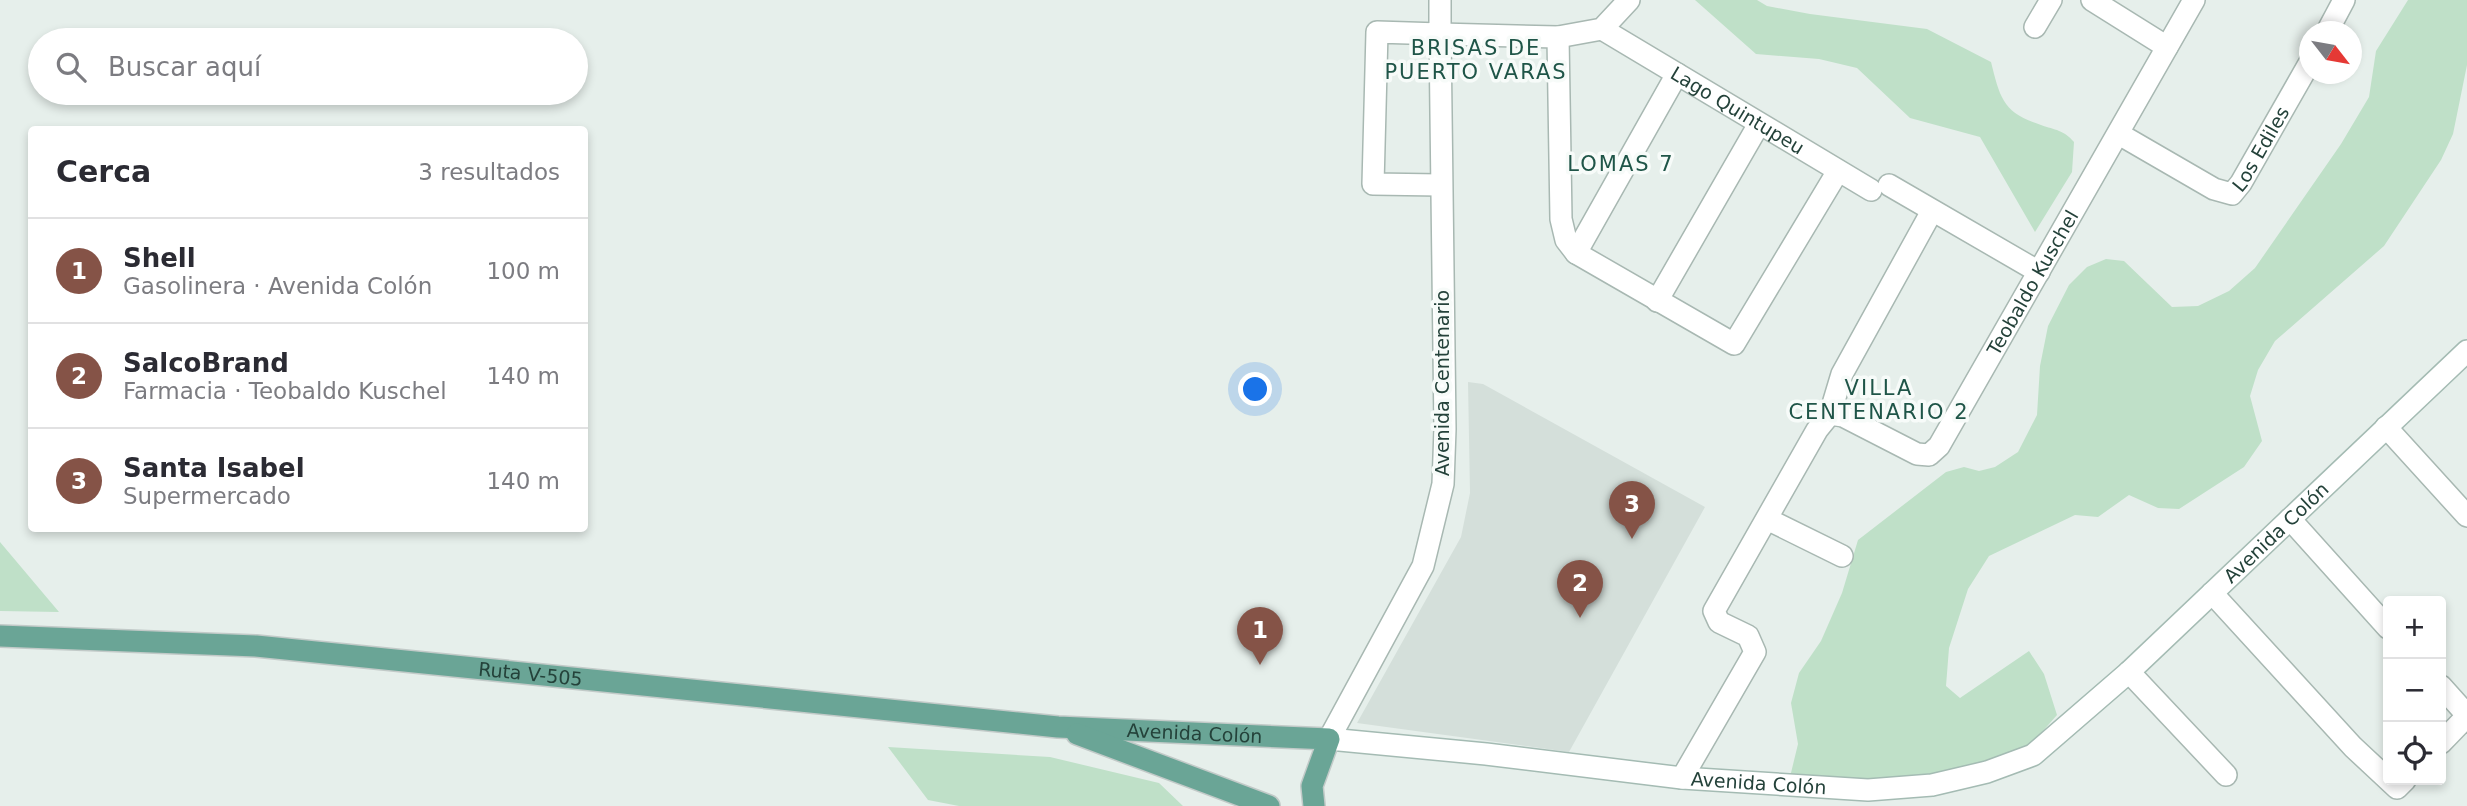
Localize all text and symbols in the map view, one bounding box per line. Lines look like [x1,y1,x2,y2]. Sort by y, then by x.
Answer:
north arrow [2299,21,2362,84]
search box [28,28,588,105]
district label: BRISAS DE PUERTO VARAS [1384,36,1568,84]
icon: search [52,48,90,86]
text: Buscar aquí [108,52,261,82]
street label: Lago Quintupeu [1667,62,1808,159]
street label: Los Ediles [2228,103,2293,196]
district label: LOMAS 7 [1567,152,1675,176]
text: Cerca [56,154,151,189]
text: 3 resultados [418,159,560,185]
street label: Teobaldo Kuschel [1982,206,2082,360]
text: Shell [123,243,196,273]
text: 1 [71,258,87,284]
text: 100 m [486,258,560,284]
text: Gasolinera · Avenida Colón [123,273,432,299]
street label: Avenida Centenario [1431,290,1453,476]
text: SalcoBrand [123,348,289,378]
text: 2 [71,363,87,389]
text: 140 m [486,363,560,389]
your location [1238,372,1272,406]
district label: VILLA CENTENARIO 2 [1788,376,1970,424]
text: Farmacia · Teobaldo Kuschel [123,378,447,404]
text: Santa Isabel [123,453,305,483]
text: 3 [71,468,87,494]
text: 140 m [486,468,560,494]
street label: Avenida Colón [2219,478,2333,587]
pin: 3 [1609,481,1655,539]
text: Supermercado [123,483,291,509]
pin: 2 [1557,560,1603,618]
map controls [2383,596,2446,785]
button: + [2383,596,2446,659]
pin: 1 [1237,607,1283,665]
street label: Ruta V-505 [477,658,584,690]
button: − [2383,659,2446,722]
street label: Avenida Colón [1126,719,1263,747]
button: locate [2383,722,2446,785]
street label: Avenida Colón [1690,768,1827,798]

